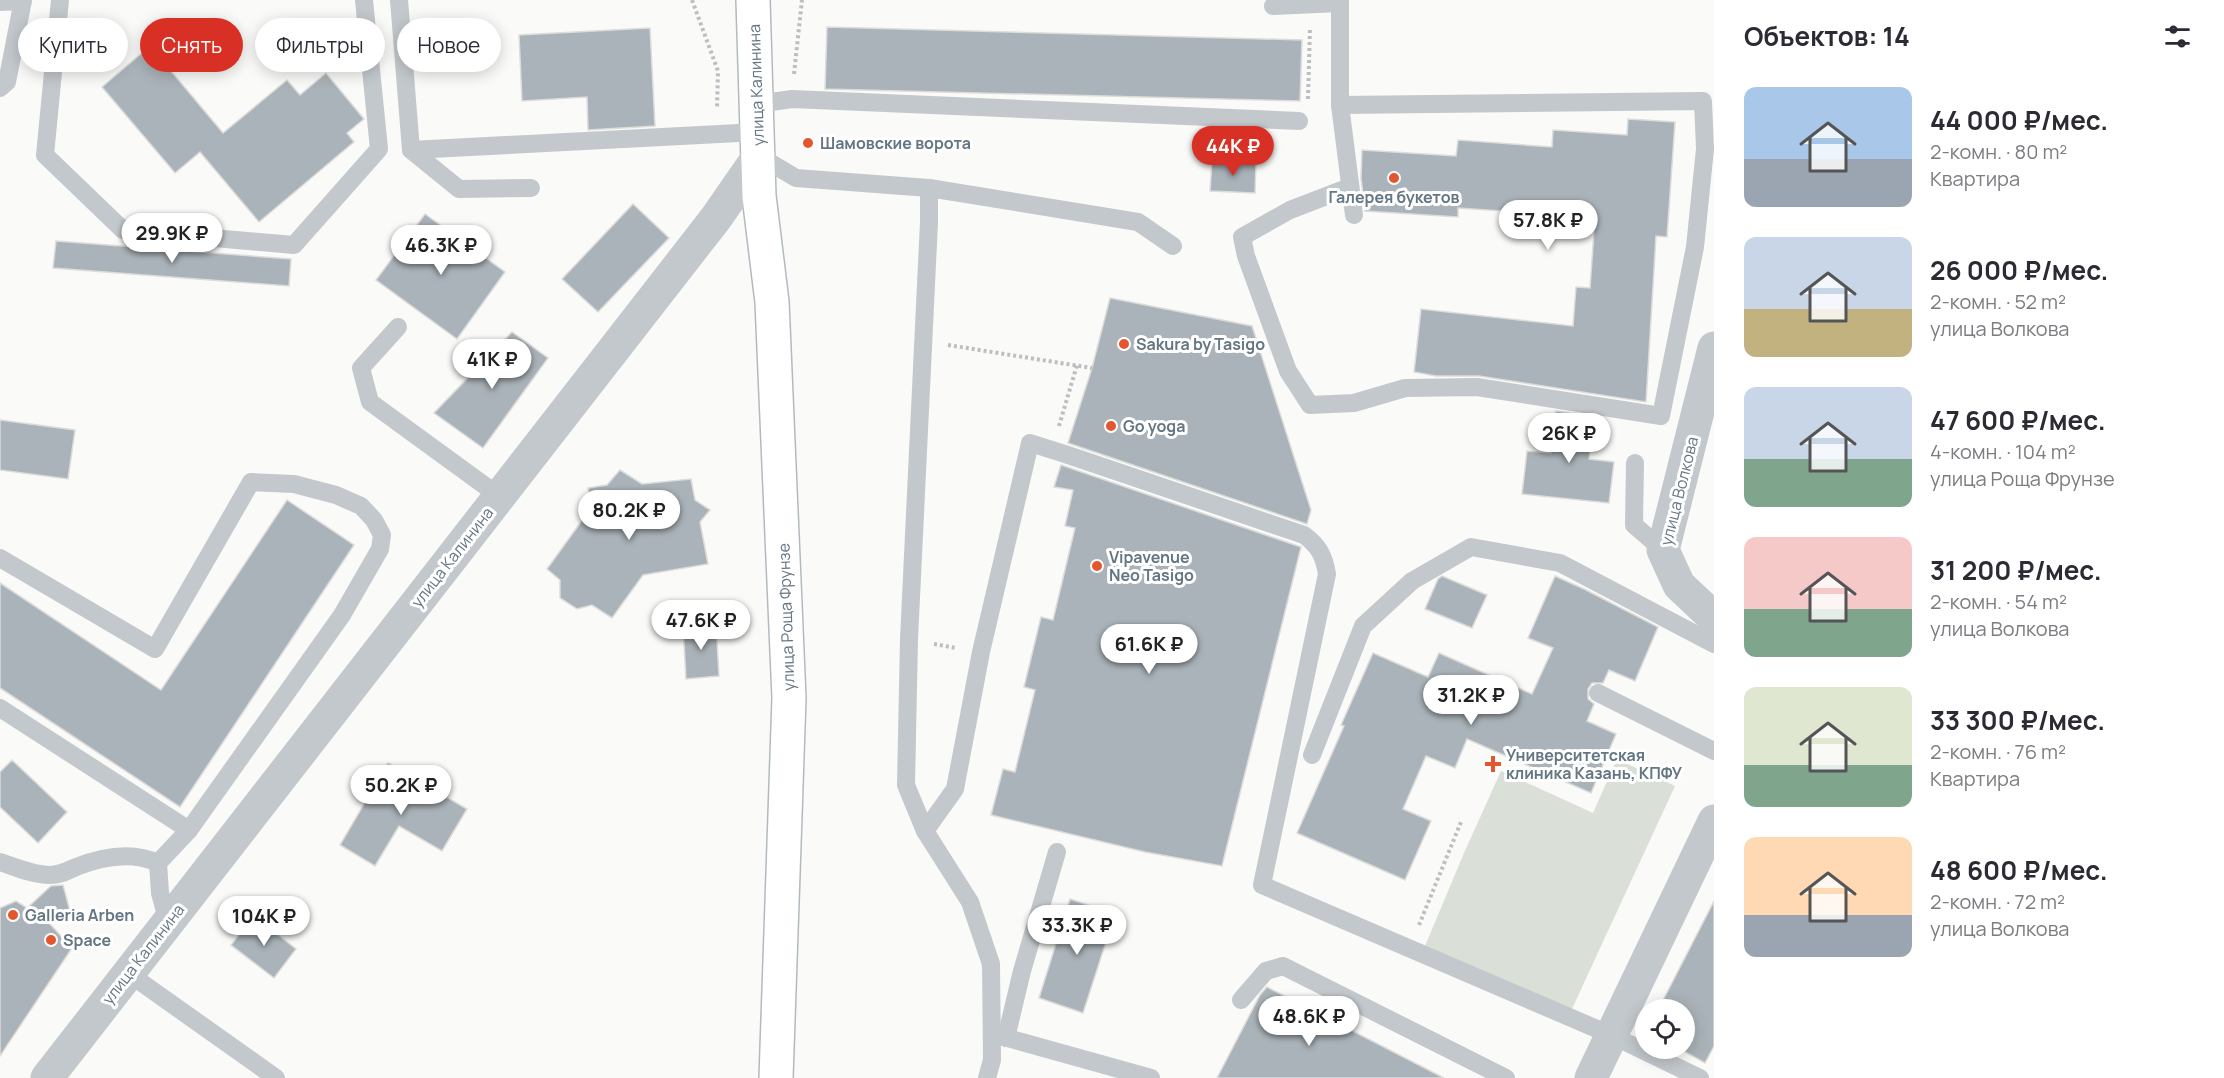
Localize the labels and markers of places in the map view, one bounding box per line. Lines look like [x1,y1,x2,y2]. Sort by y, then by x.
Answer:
pin: 44K ₽ [1191,126,1275,177]
place label: Шамовские ворота [820,132,971,154]
marker: Шамовские ворота [801,136,815,150]
marker: Галерея букетов [1387,171,1401,185]
place label: Галерея букетов [1328,186,1460,208]
pin: 57.8K ₽ [1493,200,1603,251]
pin: 29.9K ₽ [117,213,227,264]
pin: 46.3K ₽ [386,225,496,276]
place label: Sakura by Tasigo [1136,333,1265,355]
marker: Sakura by Tasigo [1117,337,1131,351]
pin: 41K ₽ [450,339,534,390]
pin: 26K ₽ [1527,413,1611,464]
place label: Go yoga [1123,415,1185,437]
marker: Go yoga [1104,419,1118,433]
pin: 80.2K ₽ [574,490,684,541]
place label: Vipavenue Neo Tasigo [1109,546,1194,586]
marker: Vipavenue Neo Tasigo [1090,559,1104,573]
pin: 47.6K ₽ [646,600,756,651]
pin: 61.6K ₽ [1094,624,1204,675]
pin: 31.2K ₽ [1416,675,1526,726]
place label: Университетская клиника Казань, КПФУ [1506,744,1683,784]
marker: Университетская клиника Казань, КПФУ [1484,755,1502,773]
pin: 50.2K ₽ [346,765,456,816]
pin: 104K ₽ [215,896,313,947]
place label: Galleria Arben [25,904,134,926]
pin: 33.3K ₽ [1022,905,1132,956]
marker: Galleria Arben [6,908,20,922]
place label: Space [63,929,112,951]
marker: Space [44,933,58,947]
pin: 48.6K ₽ [1254,996,1364,1047]

